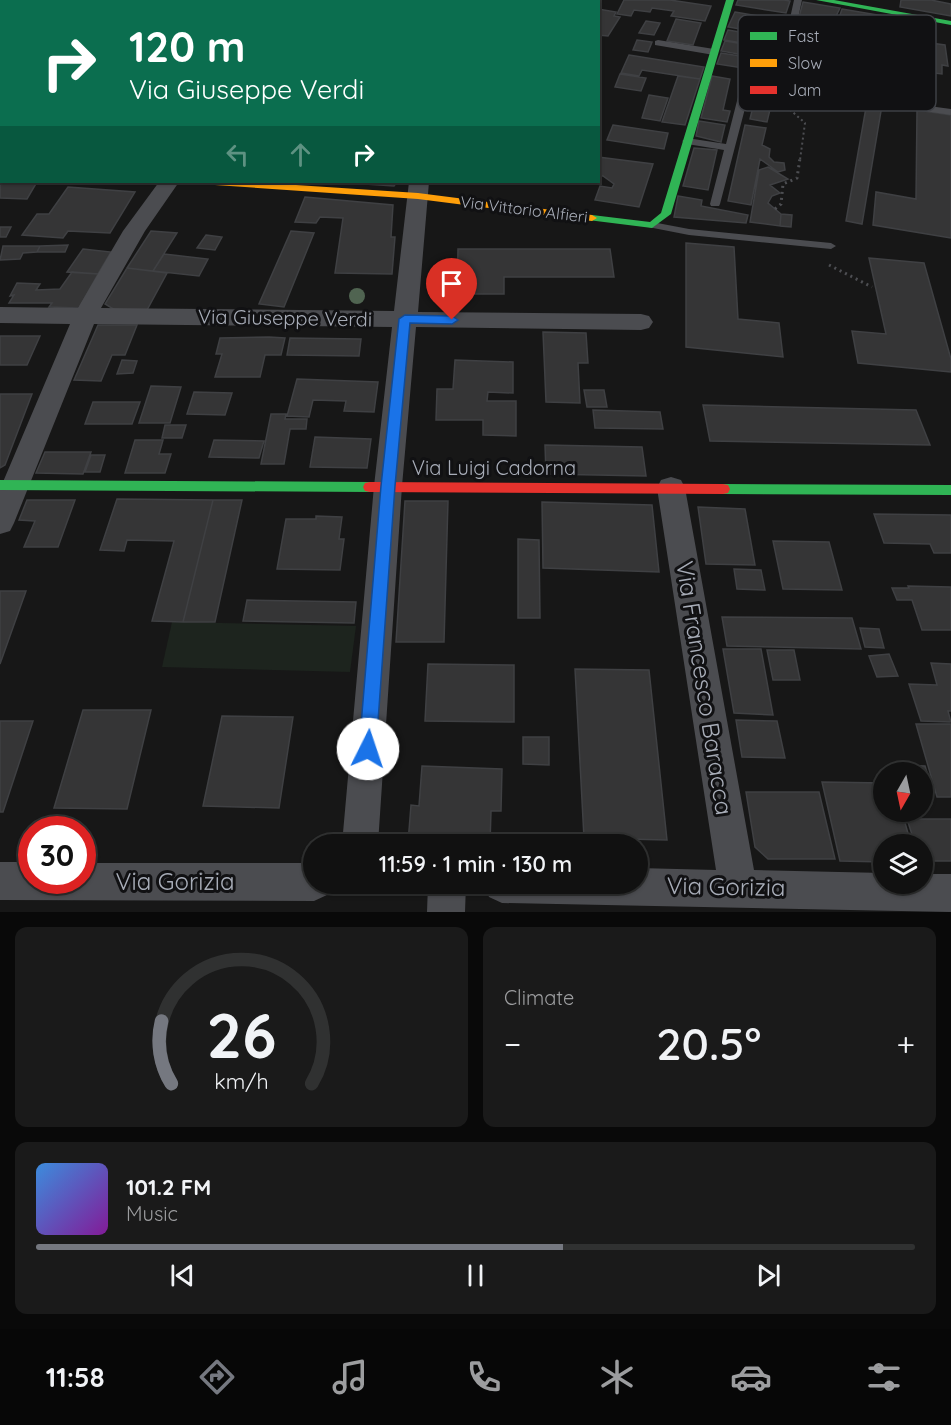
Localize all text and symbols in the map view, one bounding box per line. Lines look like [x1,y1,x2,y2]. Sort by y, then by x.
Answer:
legend [738,15,936,111]
text: 120 m [129,20,246,73]
icon: right [30,24,108,102]
text: Fast [788,26,819,46]
text: Slow [788,53,822,73]
text: Via Giuseppe Verdi [129,72,364,106]
text: Jam [788,80,821,100]
icon: left [221,138,254,171]
icon: ahead [284,138,317,171]
icon: right [347,138,380,171]
street label: Via Vittorio Alfieri [459,191,589,227]
pin [426,258,477,320]
icon: arrive [435,267,468,300]
street label: Via Giuseppe Verdi [198,303,372,332]
street label: Via Luigi Cadorna [412,455,576,480]
street label: Via Francesco Baracca [670,559,740,817]
position arrow [336,717,400,781]
north arrow [873,762,933,822]
map controls [873,762,933,894]
speed limit sign: 30 [18,816,96,894]
button: layers [873,834,933,894]
text: 11:59 · 1 min · 130 m [379,850,572,878]
street label: Via Gorizia [116,866,234,896]
street label: Via Gorizia [666,870,786,902]
text: Climate [504,985,574,1010]
text: 26 [206,996,277,1074]
text: 20.5° [656,1015,761,1071]
text: − [504,1023,521,1064]
text: + [896,1023,915,1064]
text: km/h [214,1068,269,1094]
text: 101.2 FM [126,1173,211,1201]
text: Music [126,1201,178,1226]
icon: previous [166,1259,199,1292]
icon: pause [459,1259,492,1292]
icon: next [752,1259,785,1292]
icon: directions [196,1356,238,1398]
icon: music [329,1356,371,1398]
icon: phone [463,1356,505,1398]
icon: climate [596,1356,638,1398]
icon: car [730,1356,772,1398]
icon: filters [863,1356,905,1398]
text: 11:58 [46,1360,104,1394]

